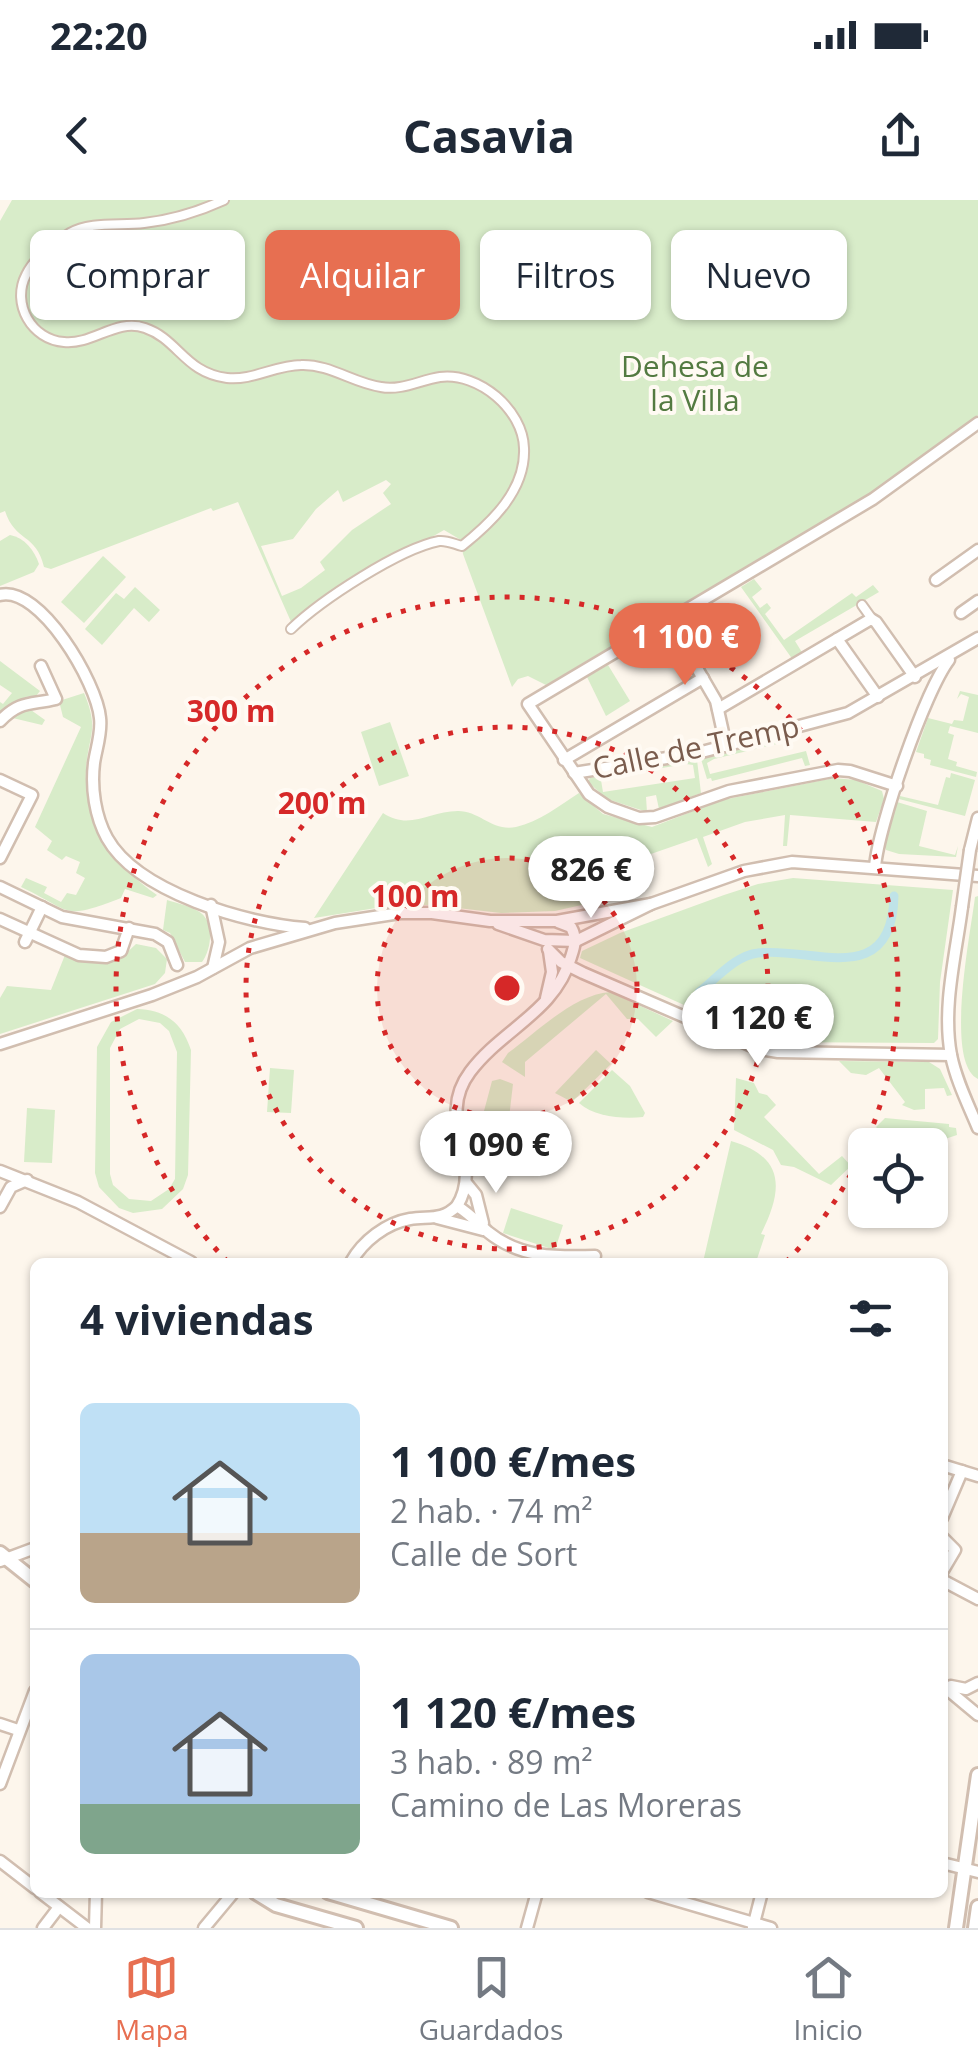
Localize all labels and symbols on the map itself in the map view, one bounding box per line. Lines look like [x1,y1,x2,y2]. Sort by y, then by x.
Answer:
park label: Dehesa de la Villa [621,345,769,420]
pin: 1 100 € [593,603,777,688]
text: 300 m [187,690,275,731]
street label: Calle de Tremp [589,705,803,788]
text: 200 m [278,782,366,823]
pin: 826 € [521,836,661,921]
text: 100 m [371,875,459,916]
centre of rings [489,970,525,1006]
pin: 1 120 € [666,984,850,1069]
pin: 1 090 € [404,1111,588,1196]

